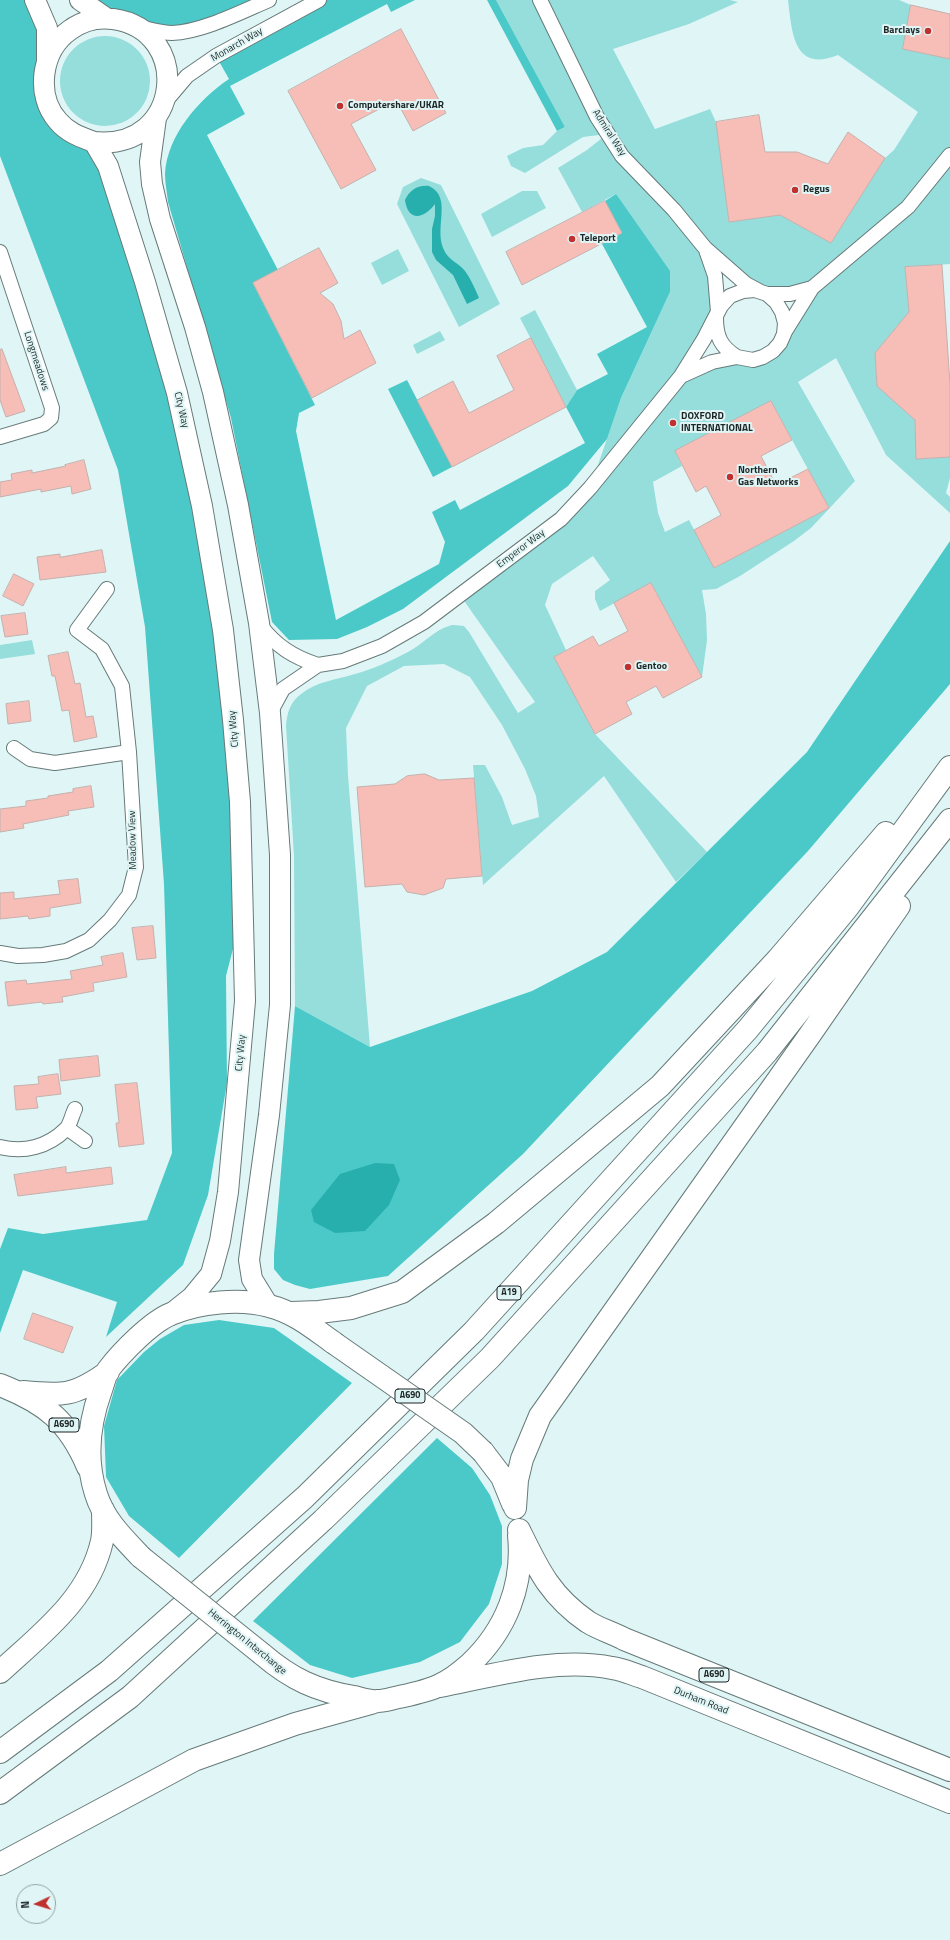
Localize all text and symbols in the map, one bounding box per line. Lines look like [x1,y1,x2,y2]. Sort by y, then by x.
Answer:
street label: Monarch Way [209,25,265,65]
place label: Barclays [883,25,920,37]
marker: Barclays [923,26,933,36]
place label: Computershare/UKAR [348,100,444,112]
marker: Computershare/UKAR [335,101,345,111]
street label: Admiral Way [589,107,629,159]
place label: Regus [803,184,830,196]
marker: Regus [790,185,800,195]
place label: Teleport [580,233,616,245]
marker: Teleport [567,234,577,244]
street label: Longmeadows [21,330,51,392]
street label: City Way [171,391,191,429]
place label: DOXFORD INTERNATIONAL [681,411,753,434]
marker: DOXFORD INTERNATIONAL [668,418,678,428]
place label: Northern Gas Networks [738,465,798,488]
marker: Northern Gas Networks [725,472,735,482]
street label: Emperor Way [495,527,547,571]
place label: Gentoo [636,661,667,673]
marker: Gentoo [623,662,633,672]
street label: City Way [226,710,242,748]
street label: Meadow View [126,810,140,870]
street label: City Way [233,1034,249,1072]
road number: A19 [497,1286,521,1300]
road number: A690 [395,1389,425,1403]
road number: A690 [49,1418,79,1432]
street label: Herrington Interchange [205,1607,289,1677]
road number: A690 [699,1668,729,1682]
street label: Durham Road [672,1685,730,1717]
north arrow [16,1884,56,1924]
text: N [17,1900,33,1909]

